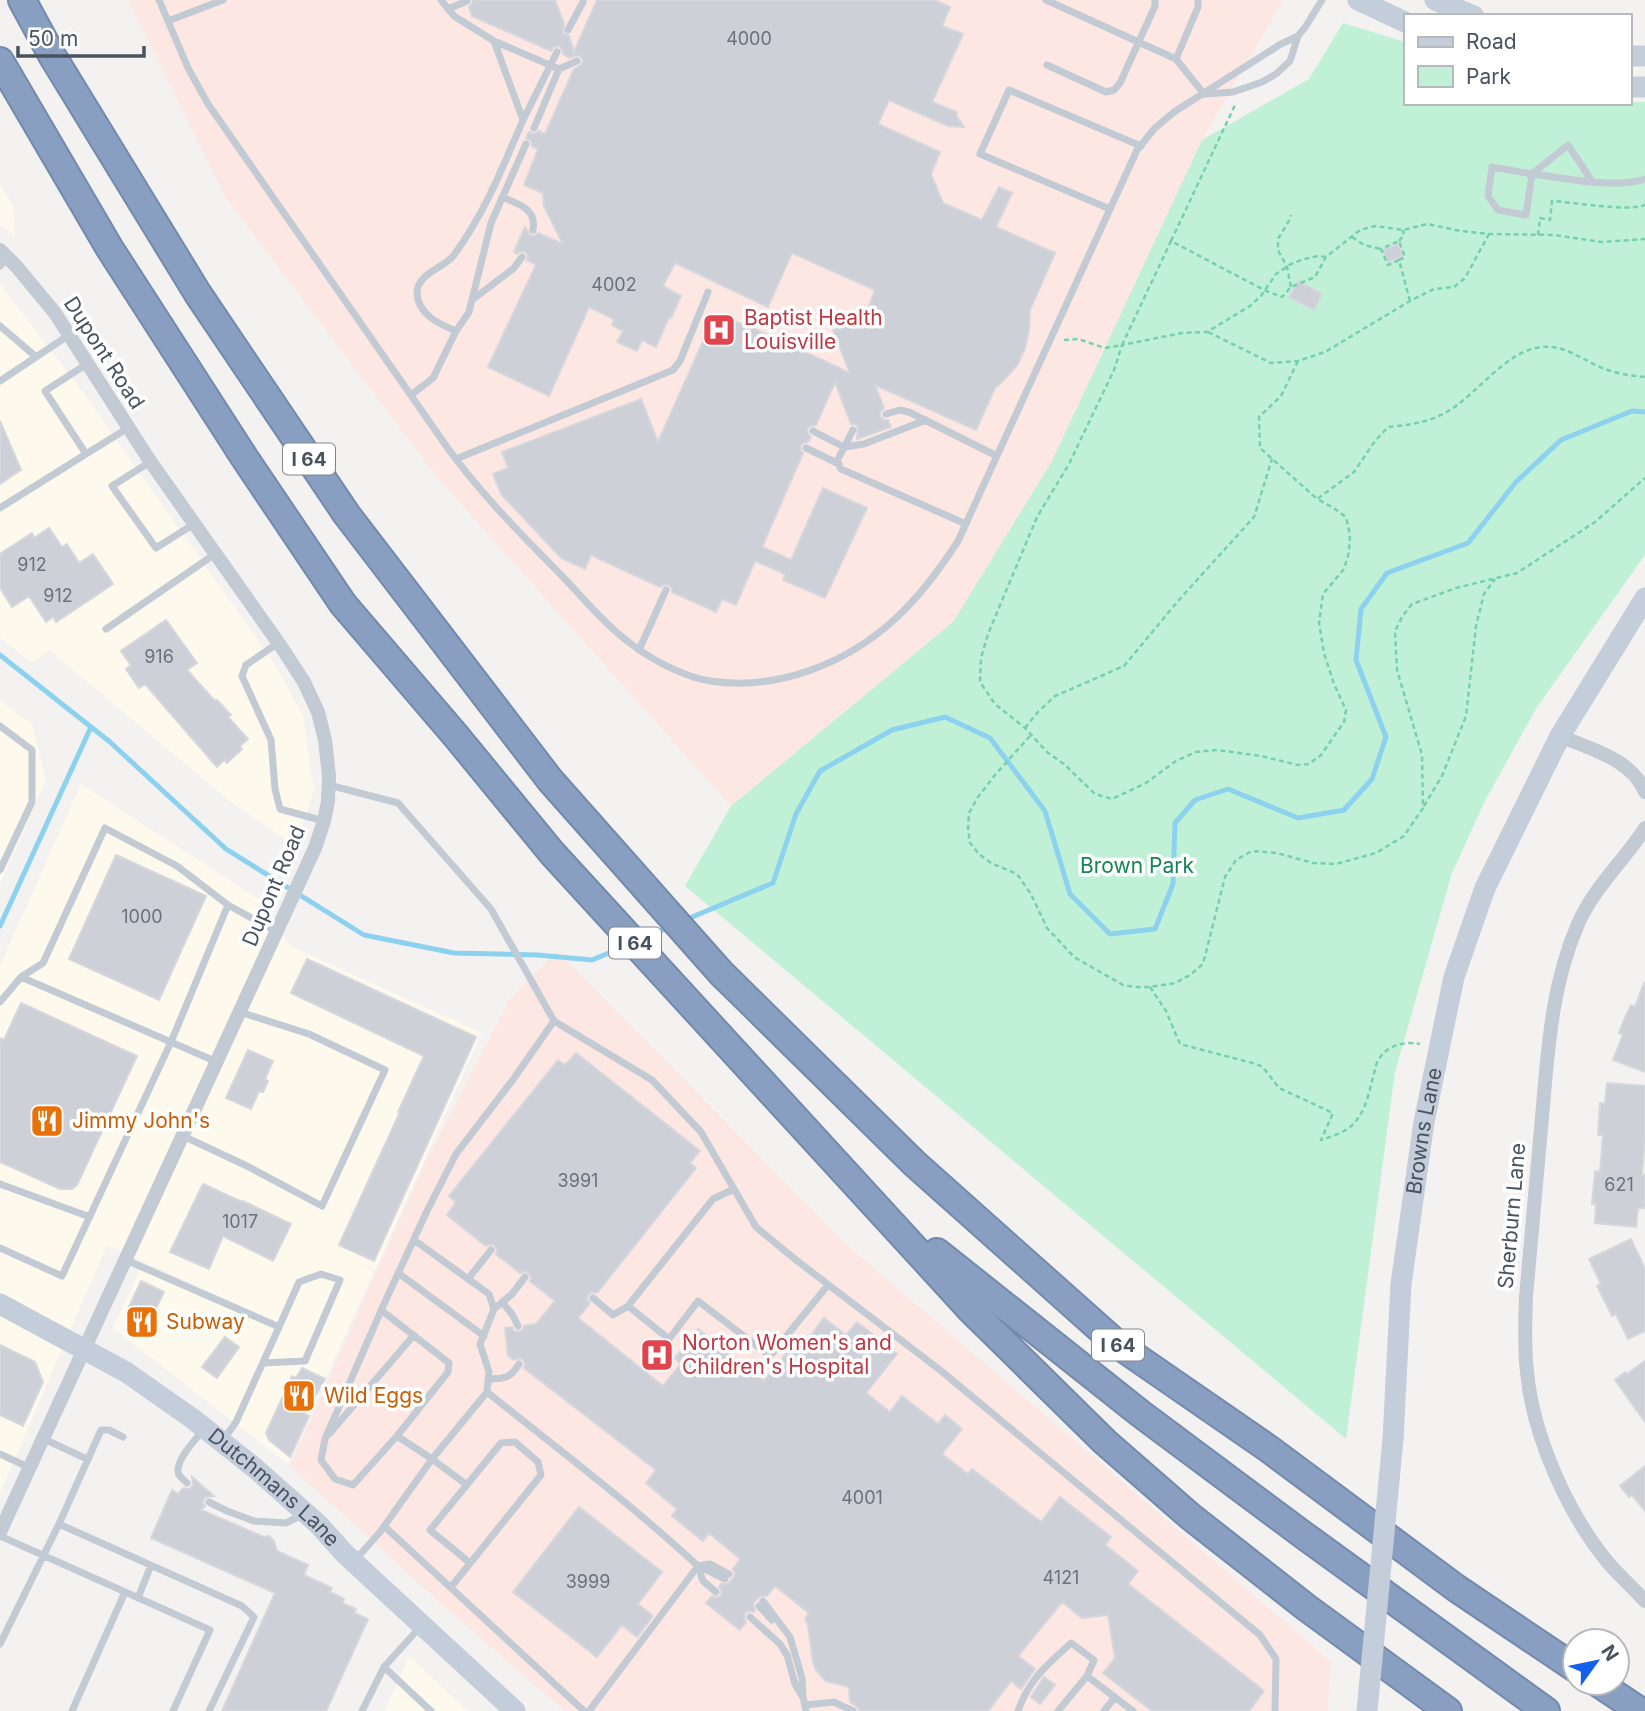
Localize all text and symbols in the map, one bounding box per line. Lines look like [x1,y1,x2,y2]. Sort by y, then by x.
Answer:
scale bar [18,14,144,58]
legend [1404,14,1631,105]
text: 50 m [28,26,78,51]
house number: 4000 [726,28,772,49]
text: Road [1466,29,1517,54]
text: Park [1466,64,1511,89]
house number: 4002 [591,274,637,295]
street label: Dupont Road [59,292,150,414]
place label: Baptist Health Louisville [744,305,883,354]
hospital icon: Baptist Health Louisville [700,311,738,349]
road number: I 64 [283,444,335,474]
house number: 912 [17,554,47,575]
house number: 912 [43,585,73,606]
house number: 916 [144,646,174,667]
street label: Dupont Road [237,822,310,950]
park label: Brown Park [1080,853,1194,878]
house number: 1000 [121,906,163,927]
road number: I 64 [609,928,661,959]
street label: Browns Lane [1401,1065,1447,1196]
restaurant icon: Jimmy John's [28,1102,66,1140]
place label: Jimmy John's [72,1108,210,1133]
street label: Sherburn Lane [1493,1142,1530,1290]
house number: 3991 [558,1170,598,1191]
house number: 621 [1604,1174,1634,1195]
house number: 1017 [222,1211,258,1232]
restaurant icon: Subway [123,1303,161,1341]
place label: Subway [166,1309,245,1334]
place label: Norton Women's and Children's Hospital [682,1330,892,1379]
road number: I 64 [1092,1330,1144,1360]
hospital icon: Norton Women's and Children's Hospital [638,1336,676,1374]
restaurant icon: Wild Eggs [280,1377,318,1415]
place label: Wild Eggs [324,1383,423,1408]
street label: Dutchmans Lane [203,1423,345,1551]
house number: 4001 [841,1487,883,1508]
house number: 4121 [1043,1567,1079,1588]
house number: 3999 [566,1571,610,1592]
north arrow [1561,1627,1631,1697]
text: N [1596,1641,1623,1665]

